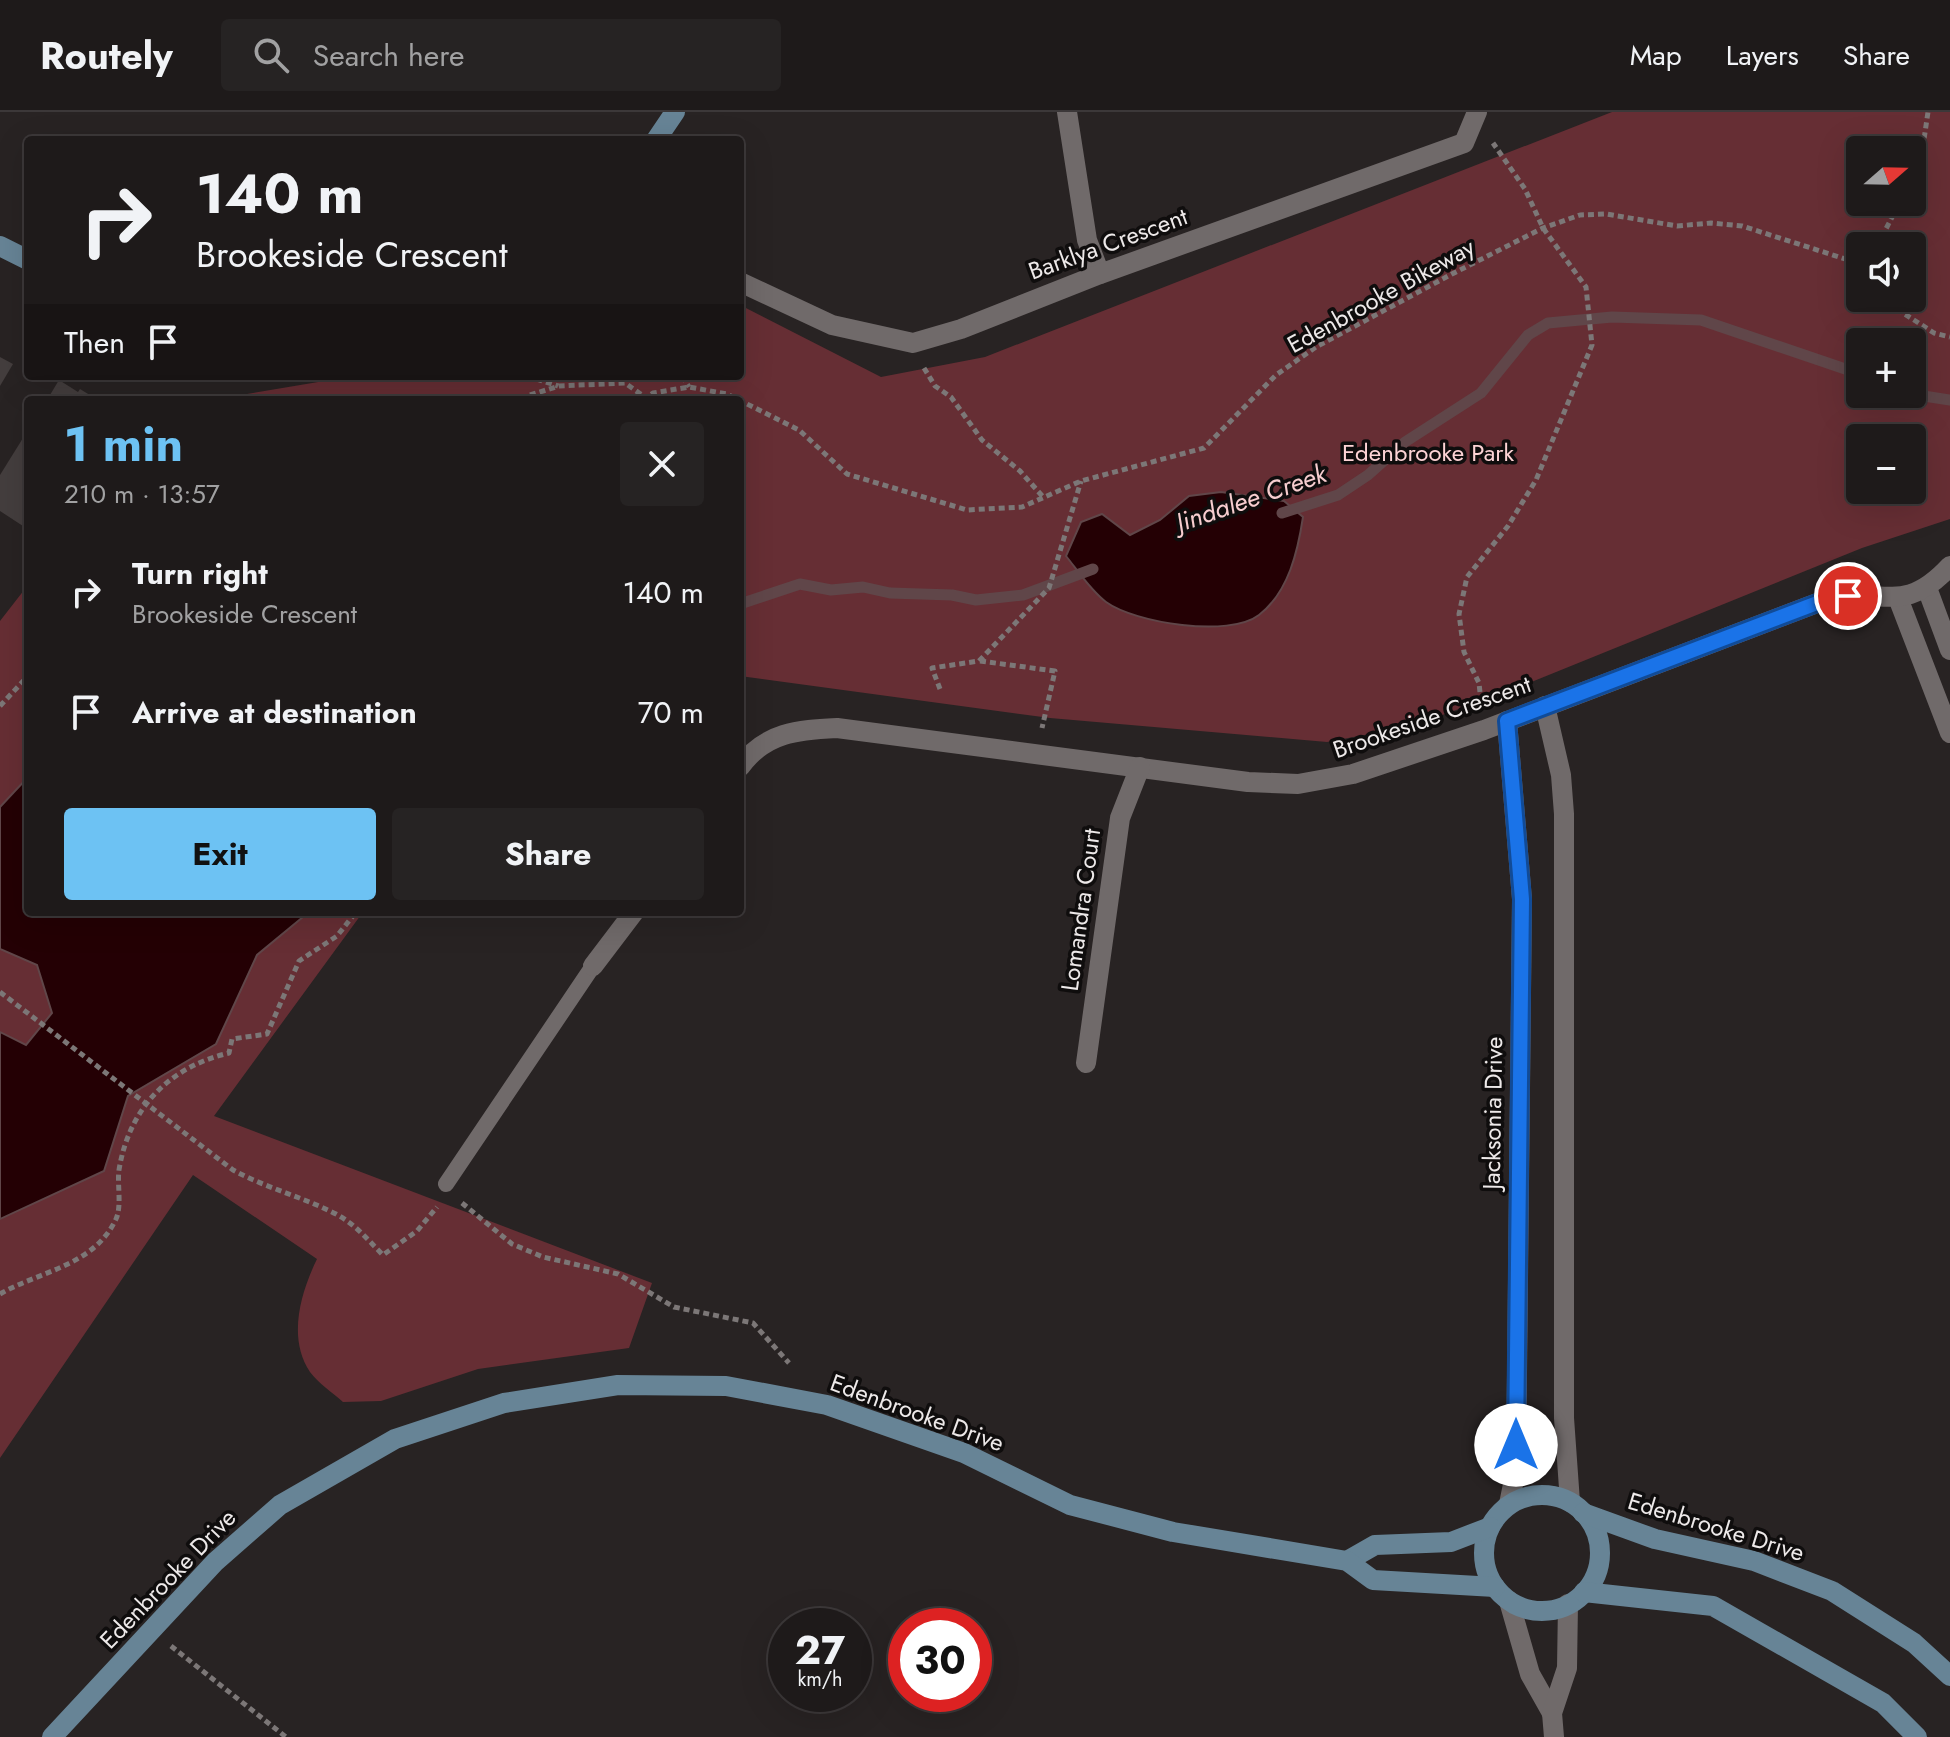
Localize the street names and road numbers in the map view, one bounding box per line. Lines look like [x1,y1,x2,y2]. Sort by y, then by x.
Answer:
street label: Barklya Crescent [1023,198,1193,289]
street label: Edenbrooke Bikeway [1281,229,1481,362]
street label: Brookeside Crescent [1328,666,1536,767]
street label: Lomandra Court [1052,826,1109,993]
street label: Jacksonia Drive [1474,1036,1511,1193]
street label: Edenbrooke Drive [825,1365,1009,1460]
street label: Edenbrooke Drive [1624,1483,1809,1570]
street label: Edenbrooke Drive [92,1501,244,1657]

